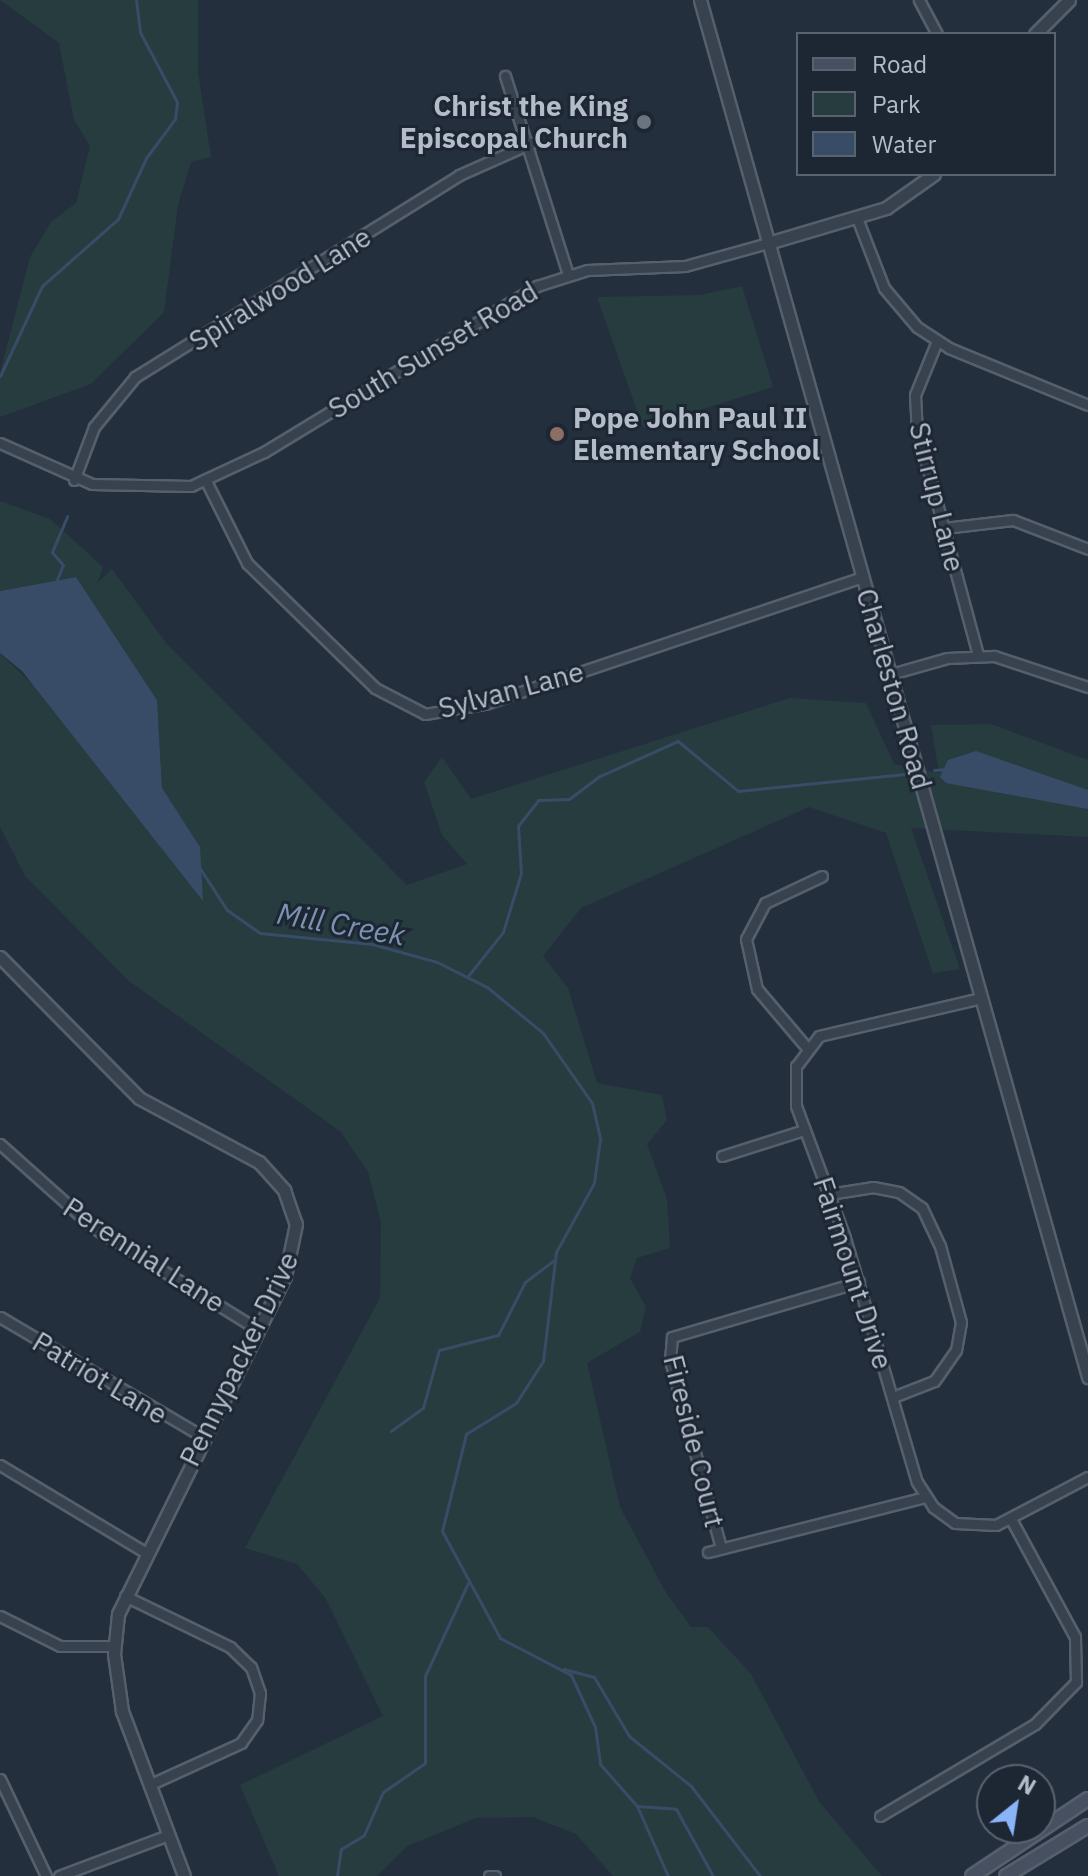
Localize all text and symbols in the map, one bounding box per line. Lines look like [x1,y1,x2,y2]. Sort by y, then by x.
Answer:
legend [796,32,1056,176]
text: Road [872,48,927,80]
text: Park [872,88,921,120]
place label: Christ the King Episcopal Church [400,89,628,155]
marker: Christ the King Episcopal Church [635,113,653,131]
text: Water [872,128,936,160]
street label: Spiralwood Lane [183,220,377,358]
street label: South Sunset Road [322,274,544,426]
place label: Pope John Paul II Elementary School [573,401,820,467]
street label: Stirrup Lane [902,419,972,575]
marker: Pope John Paul II Elementary School [548,425,566,443]
street label: Charleston Road [849,585,939,793]
street label: Sylvan Lane [435,655,587,725]
water label: Mill Creek [274,895,408,953]
street label: Fairmount Drive [806,1173,900,1373]
street label: Perennial Lane [57,1190,231,1320]
street label: Pennypacker Drive [173,1246,305,1472]
street label: Patriot Lane [27,1325,173,1431]
street label: Fireside Court [656,1351,732,1531]
north arrow [976,1764,1056,1844]
text: N [1013,1768,1041,1801]

